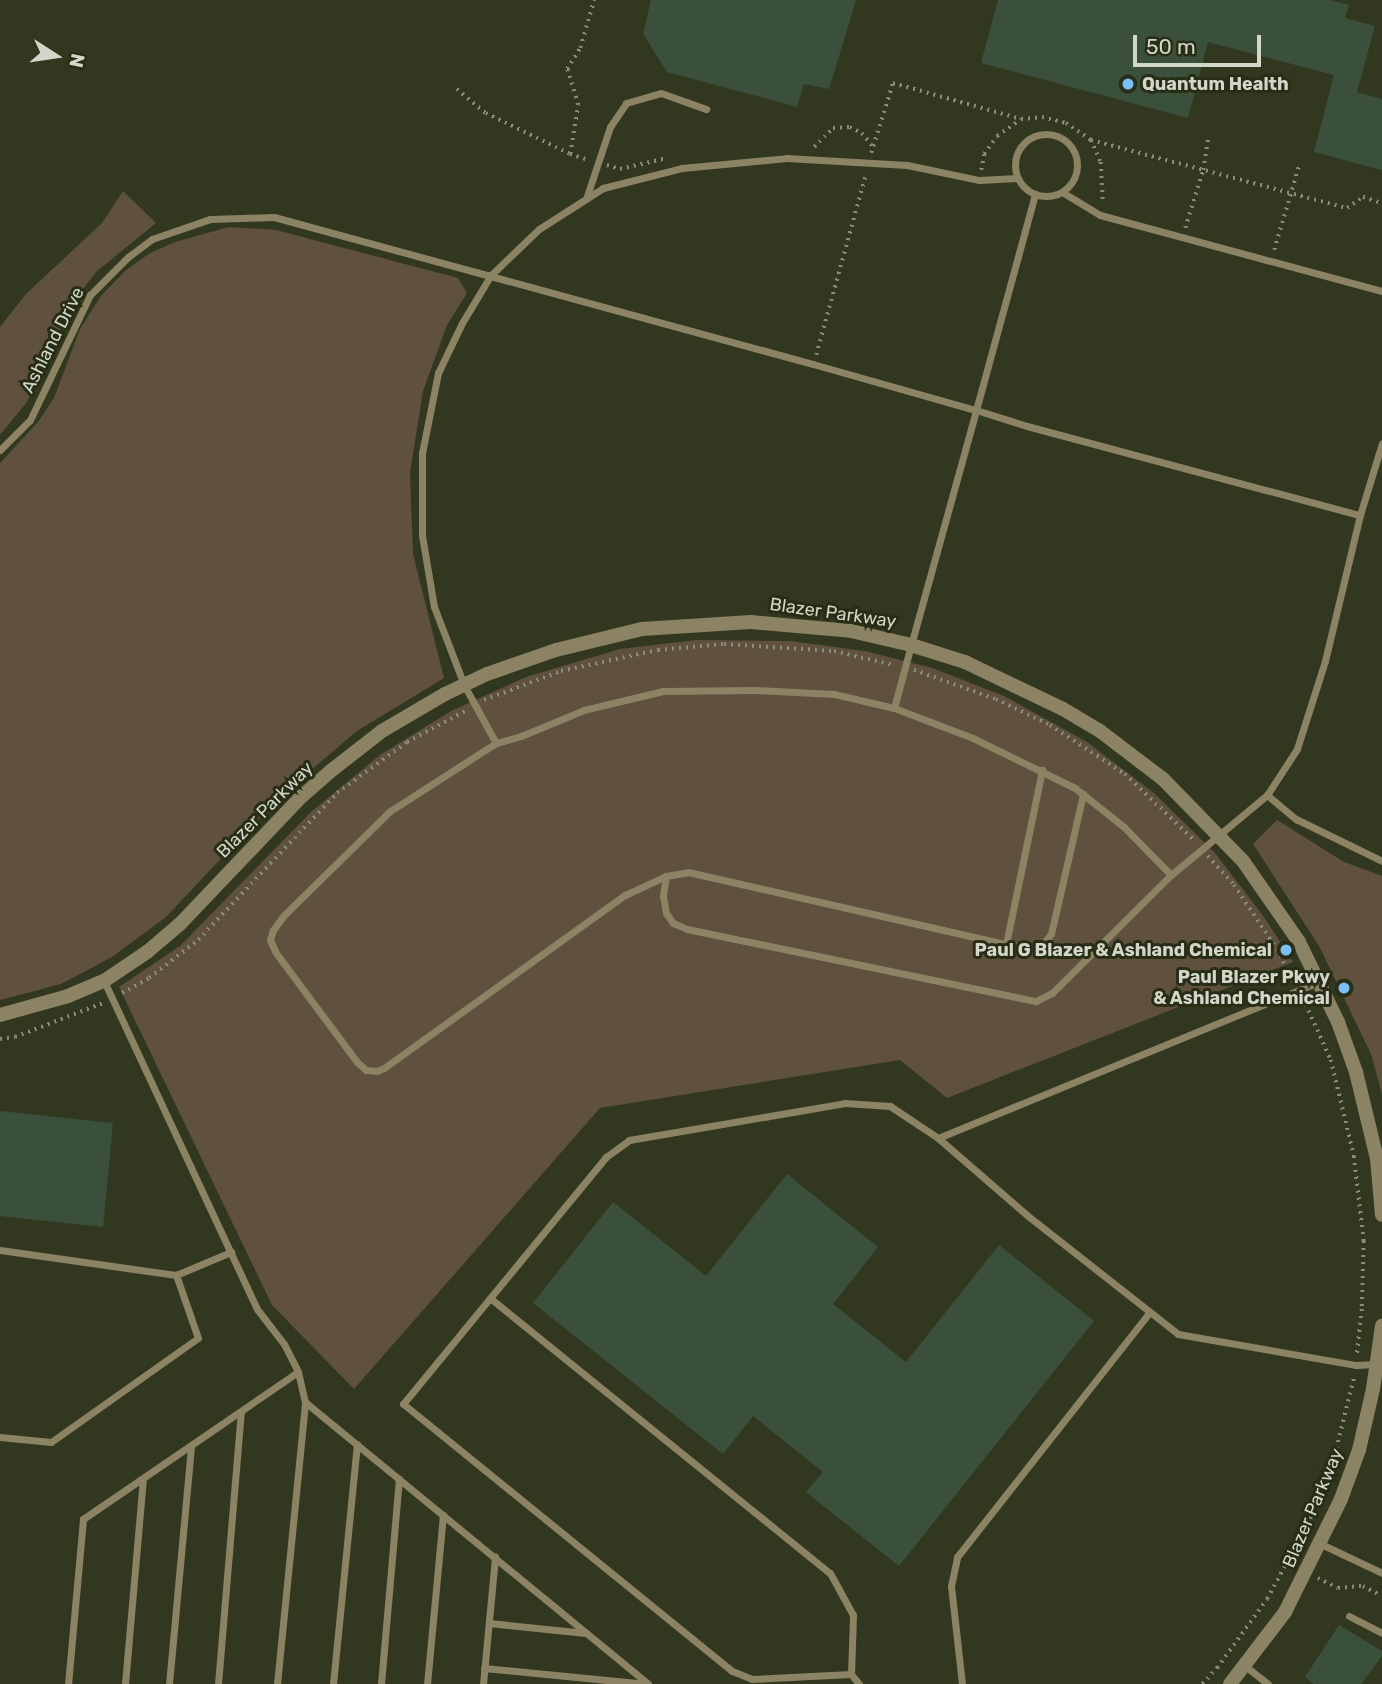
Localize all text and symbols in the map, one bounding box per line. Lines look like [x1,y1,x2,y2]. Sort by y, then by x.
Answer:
north arrow [21,21,91,91]
scale bar [1137,21,1265,65]
text: 50 m [1146,34,1196,59]
text: N [64,51,90,70]
place label: Quantum Health [1142,73,1289,95]
marker: Quantum Health [1120,76,1136,92]
street label: Ashland Drive [17,283,89,397]
street label: Blazer Parkway [768,593,898,633]
street label: Blazer Parkway [212,757,318,863]
place label: Paul G Blazer & Ashland Chemical [974,939,1272,961]
marker: Paul G Blazer & Ashland Chemical [1278,942,1294,958]
place label: Paul Blazer Pkwy & Ashland Chemical [1153,967,1330,1010]
marker: Paul Blazer Pkwy & Ashland Chemical [1336,980,1352,996]
street label: Blazer Parkway [1278,1445,1348,1571]

